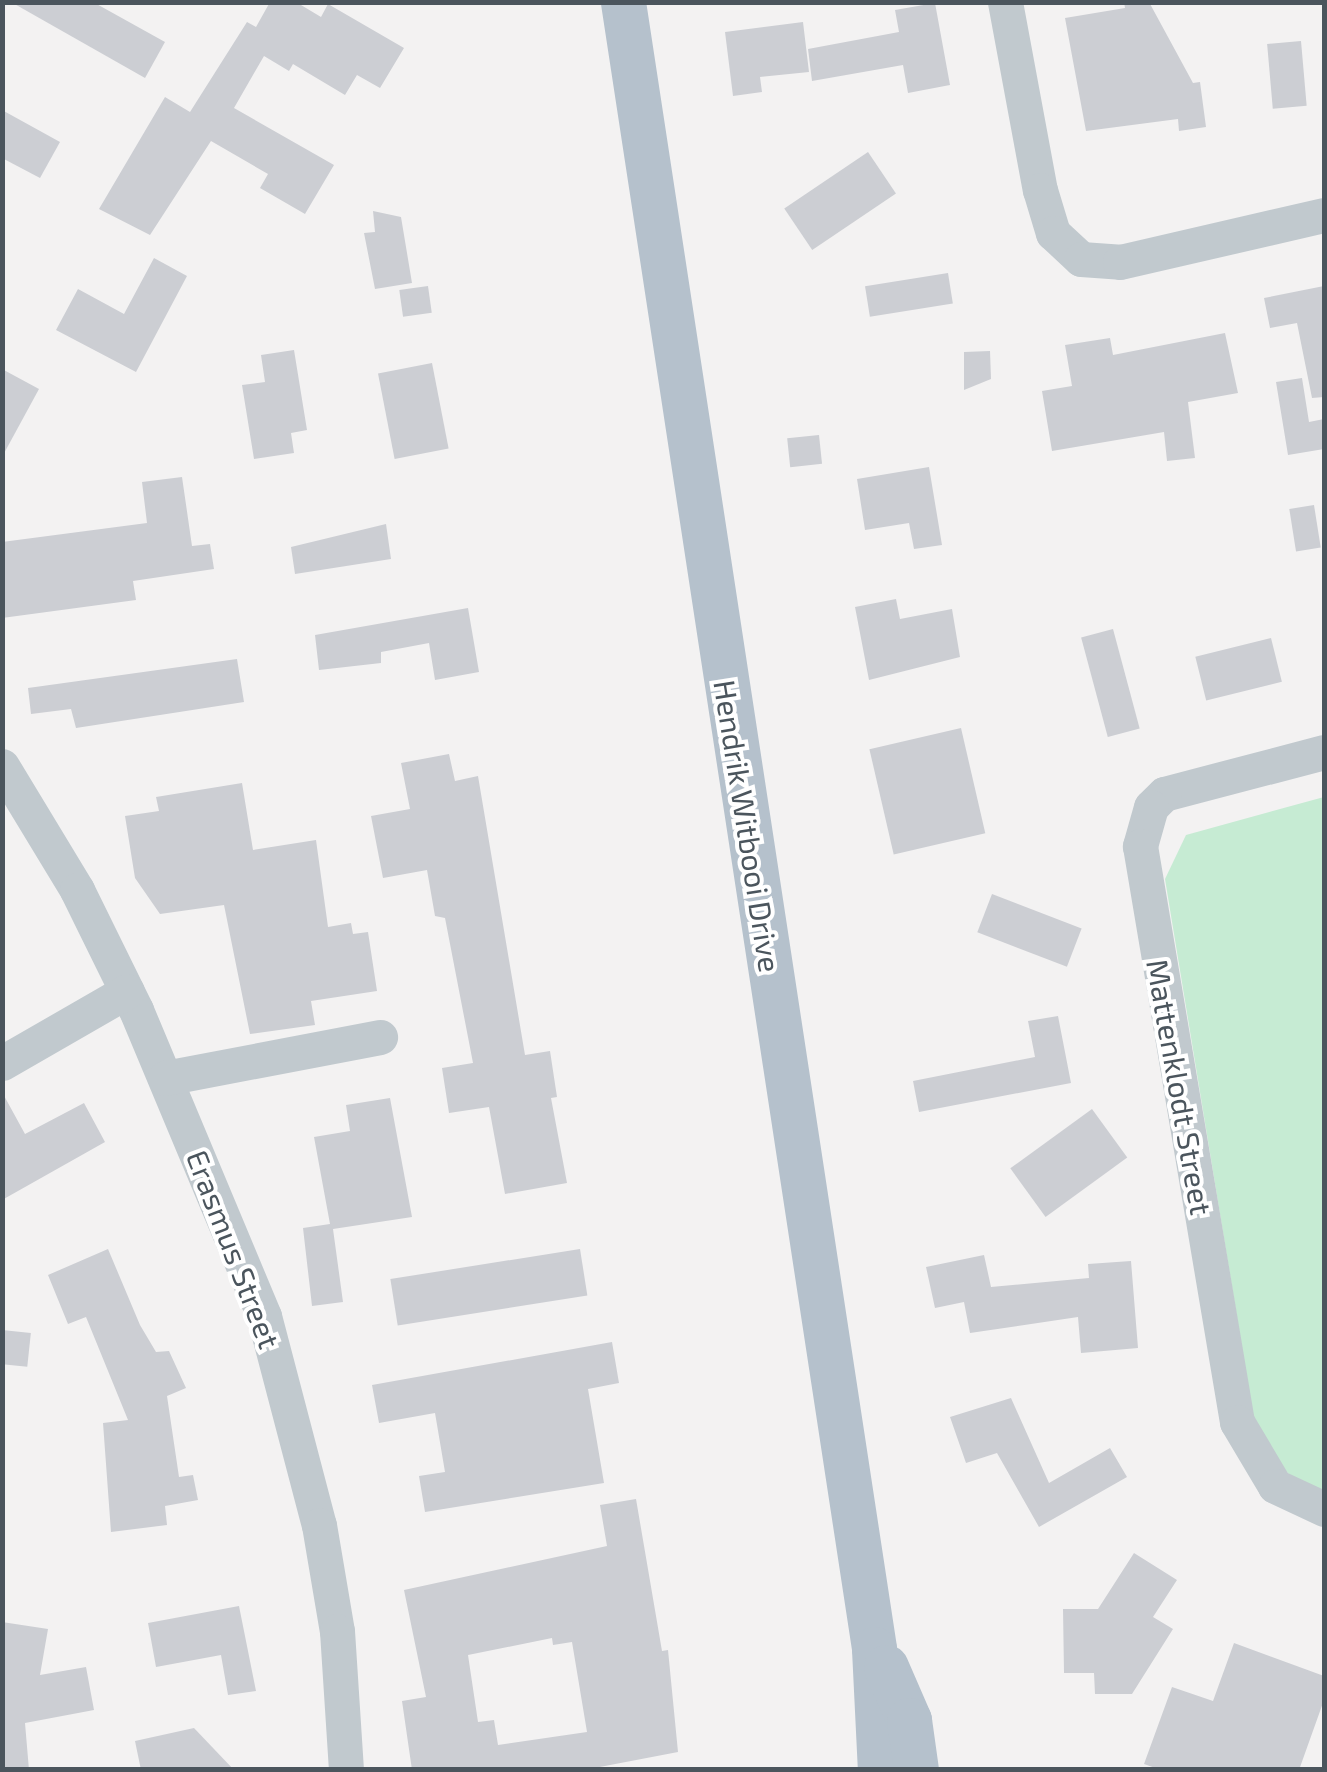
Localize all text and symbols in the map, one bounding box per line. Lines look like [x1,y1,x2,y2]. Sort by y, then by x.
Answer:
street label: Hendrik Witbooi Drive [707,677,789,975]
street label: Mattenklodt Street [1140,956,1220,1218]
street label: Erasmus Street [180,1145,288,1353]

